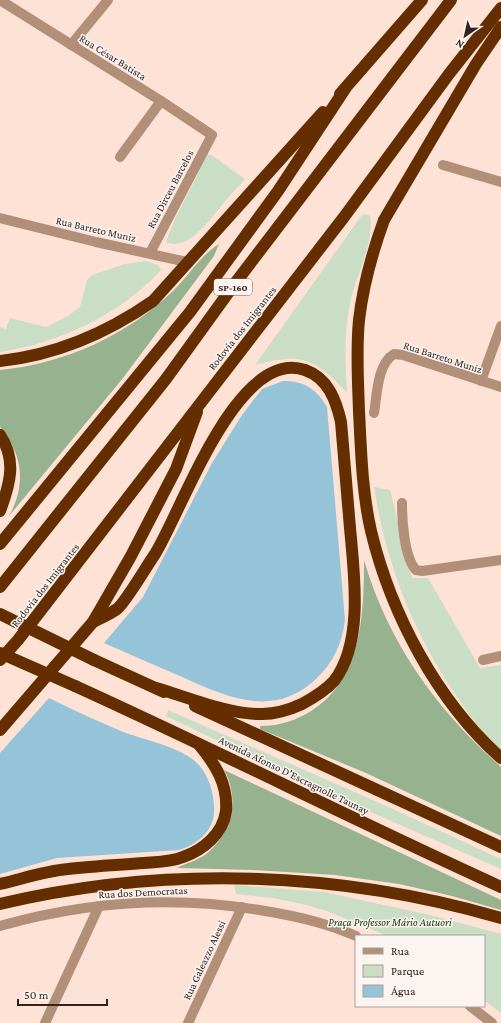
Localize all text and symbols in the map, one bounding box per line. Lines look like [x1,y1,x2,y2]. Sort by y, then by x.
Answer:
north arrow [445,16,485,56]
street label: Rua César Batista [77,32,149,82]
text: N [453,37,466,51]
street label: Rua Dirceu Barcelos [144,148,196,230]
street label: Rua Barreto Muniz [55,214,138,244]
road number: SP-160 [214,279,252,295]
street label: Rodovia dos Imigrantes [206,284,279,373]
street label: Rua Barreto Muniz [402,339,484,375]
street label: Rodovia dos Imigrantes [9,541,82,630]
street label: Avenida Afonso D'Escragnolle Taunay [217,733,372,818]
street label: Rua dos Democratas [98,884,188,900]
park label: Praça Professor Mário Autuori [328,916,452,929]
street label: Rua Galeazzo Alessi [180,918,228,1002]
legend [355,935,485,1007]
text: Rua [391,944,410,958]
text: Parque [391,964,424,978]
scale bar [18,981,107,1007]
text: Água [391,984,416,998]
text: 50 m [24,988,49,1002]

